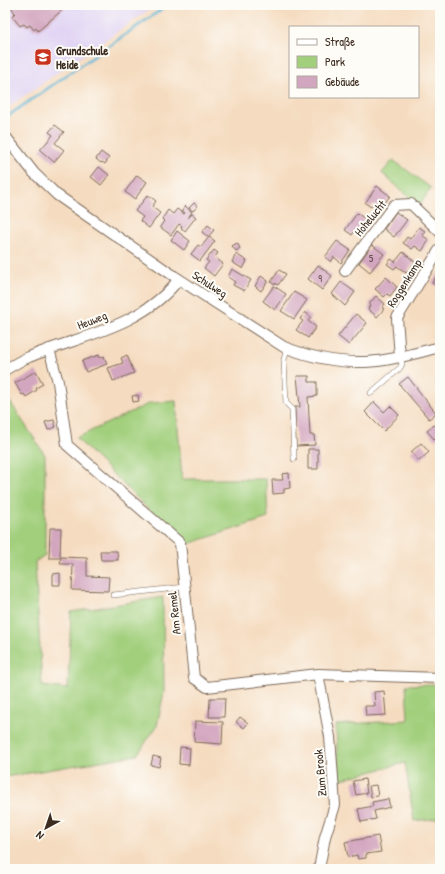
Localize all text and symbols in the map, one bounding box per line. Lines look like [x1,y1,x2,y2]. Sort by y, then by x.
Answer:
legend [289,26,419,98]
text: Straße [325,33,355,50]
place label: Grundschule Heide [56,42,109,73]
school or university icon: Grundschule Heide [33,47,53,67]
text: Park [325,53,345,70]
text: Gebäude [325,73,360,90]
street label: Hohelucht [350,196,390,240]
house number: 5 [369,252,374,265]
street label: Roggenkamp [382,256,426,310]
street label: Schulweg [189,266,231,302]
house number: 9 [318,272,322,285]
street label: Heuweg [75,307,109,333]
street label: Am Remel [163,590,185,635]
street label: Zum Brook [309,749,331,797]
north arrow [26,808,66,848]
text: N [33,828,46,843]

